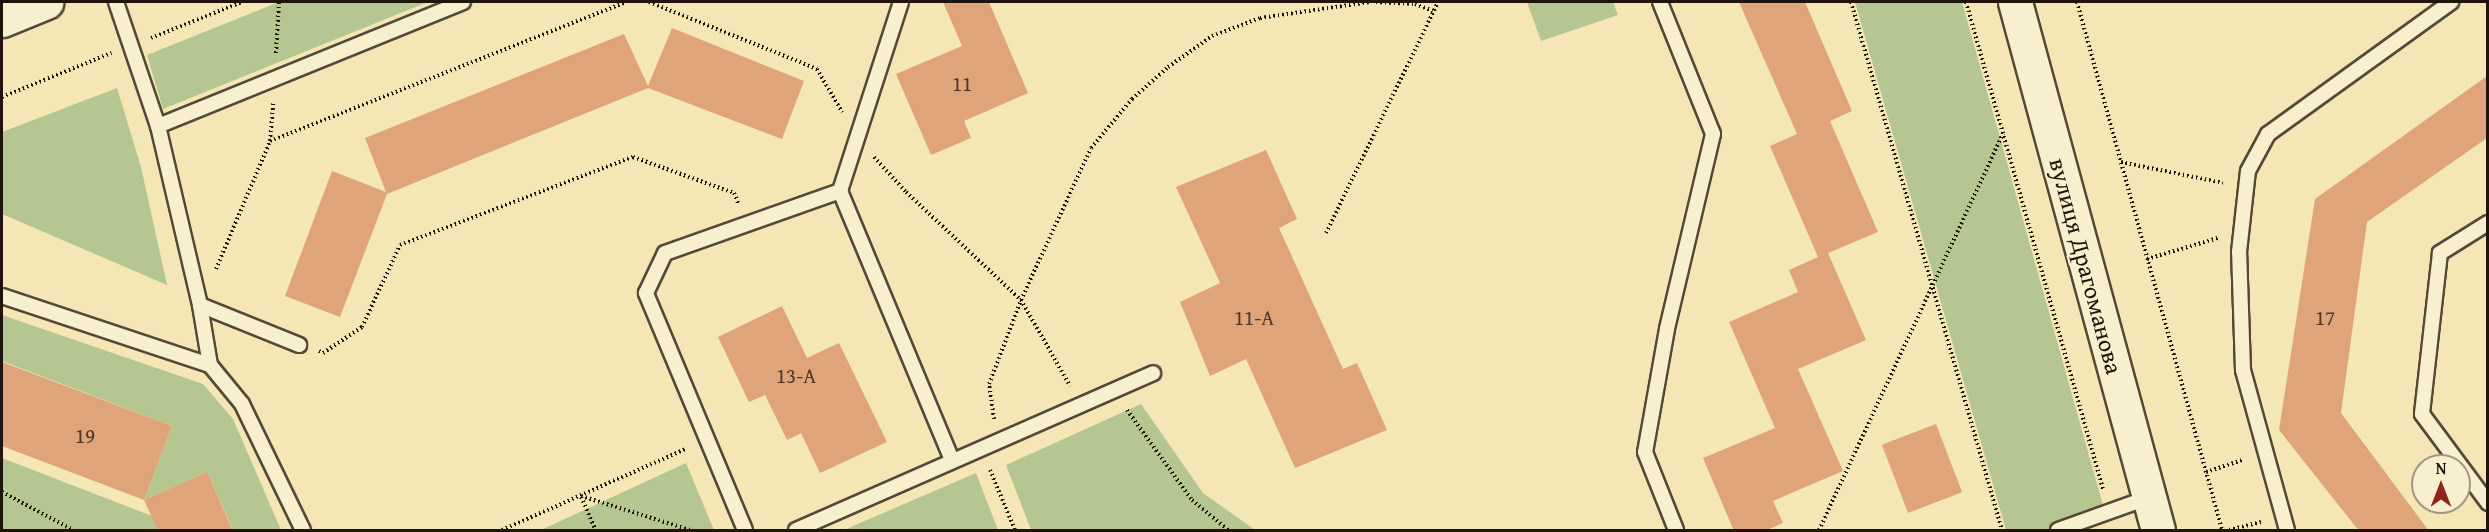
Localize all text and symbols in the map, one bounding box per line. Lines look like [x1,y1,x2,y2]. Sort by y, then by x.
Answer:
house number: 11 [952,71,972,97]
street label: вулиця Драгоманова [2043,155,2129,377]
house number: 11-А [1234,305,1274,331]
house number: 17 [2315,305,2335,331]
house number: 13-А [776,363,816,389]
house number: 19 [75,423,95,449]
north arrow [2411,454,2471,514]
text: N [2436,456,2446,480]

